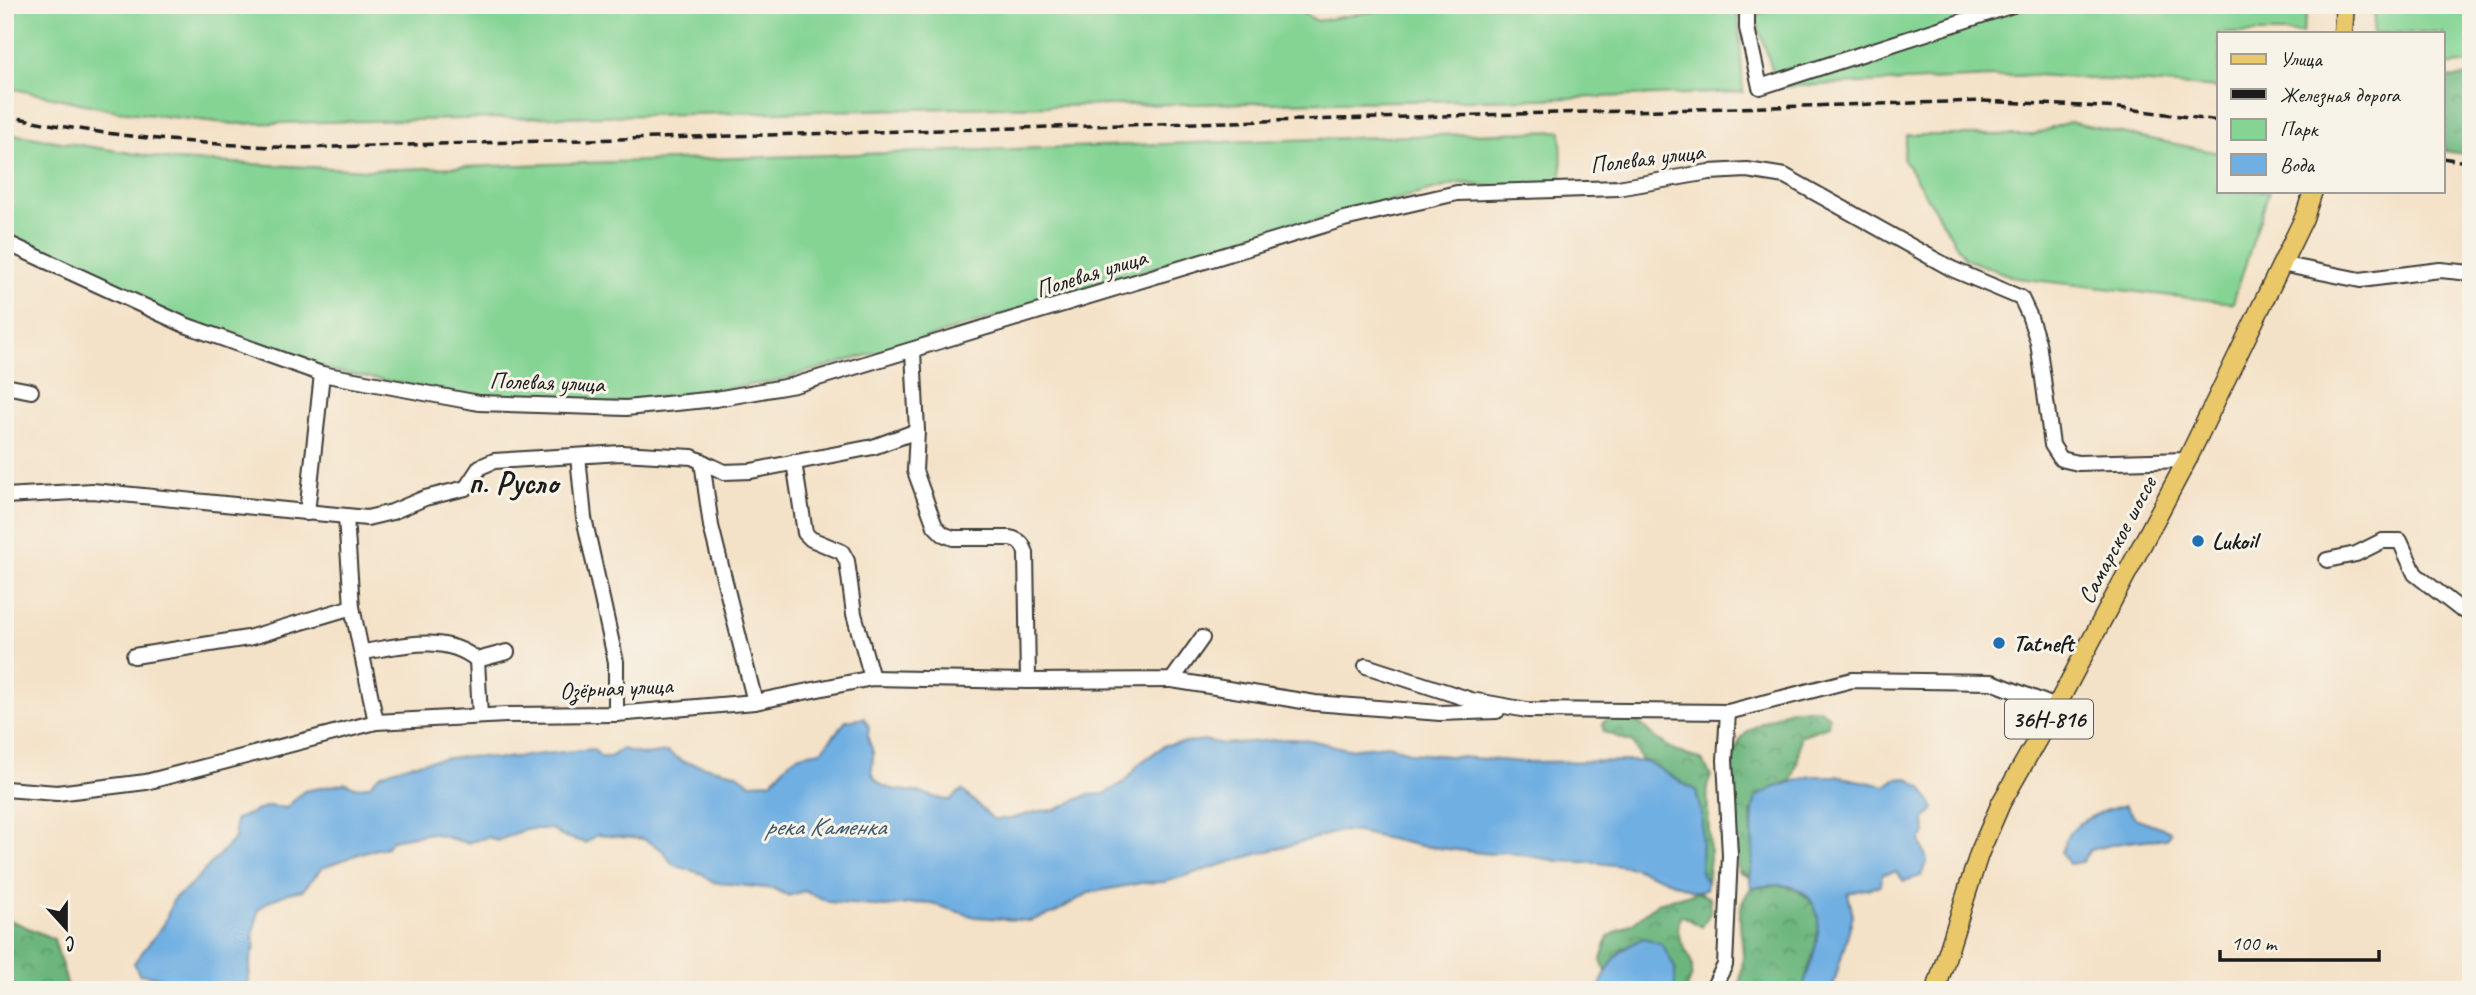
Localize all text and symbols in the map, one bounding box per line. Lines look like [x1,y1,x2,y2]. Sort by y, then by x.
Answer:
legend [2217,32,2444,192]
text: Улица [2280,46,2323,72]
text: Железная дорога [2280,82,2401,108]
text: Парк [2280,116,2320,142]
street label: Полевая улица [1588,136,1707,180]
text: Вода [2280,152,2316,178]
street label: Полевая улица [1032,241,1152,304]
street label: Полевая улица [489,365,606,399]
district label: п. Русло [468,462,562,503]
street label: Самарское шоссе [2071,469,2164,609]
place label: Lukoil [2212,526,2262,556]
marker: Lukoil [2190,533,2206,549]
place label: Tatneft [2013,628,2077,658]
marker: Tatneft [1991,635,2007,651]
street label: Озёрная улица [559,670,675,707]
road number: 36Н-816 [2005,699,2093,738]
water label: река Каменка [764,810,888,843]
north arrow [32,894,102,964]
scale bar [2220,918,2380,962]
text: С [61,930,80,957]
text: 100 m [2231,930,2278,956]

